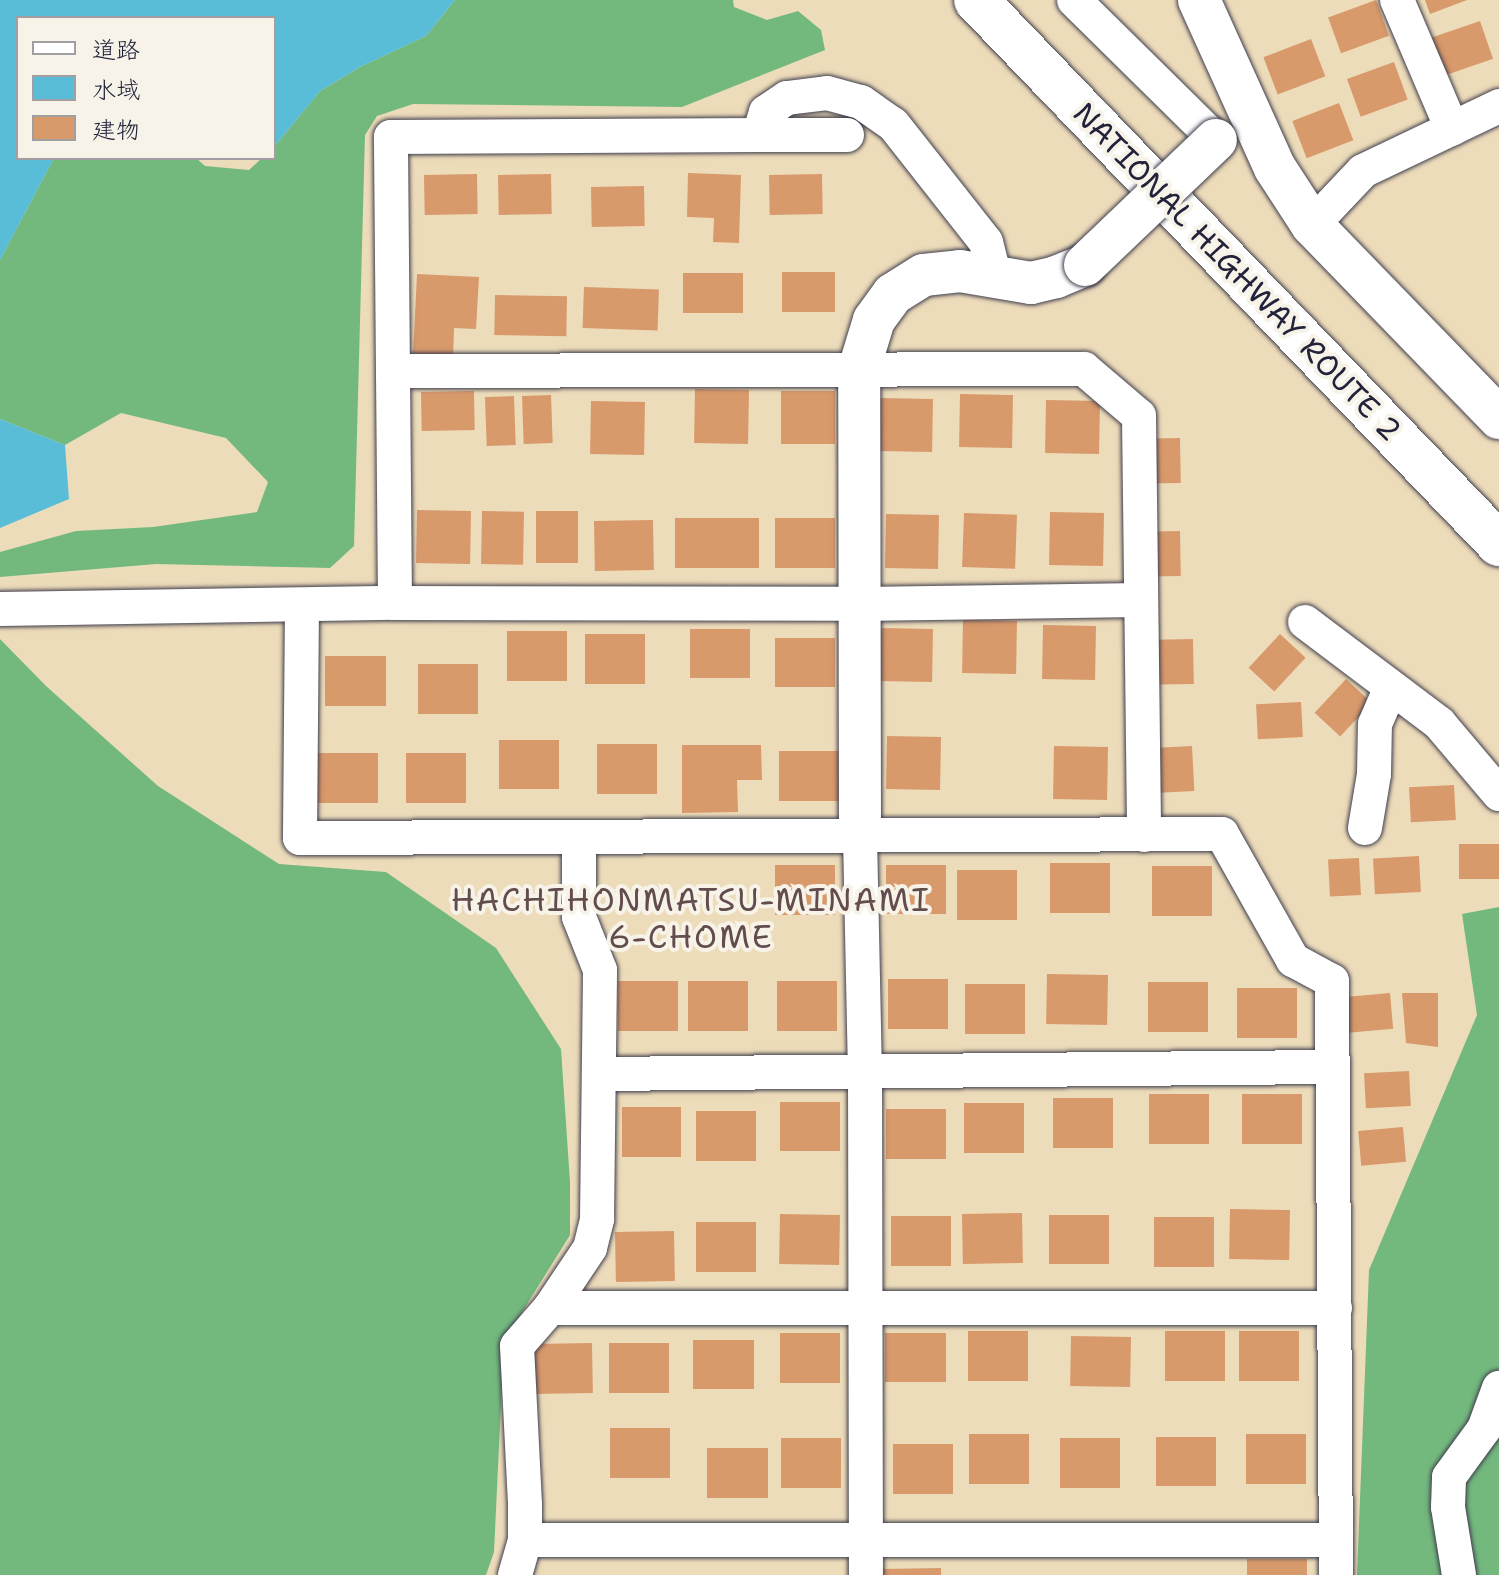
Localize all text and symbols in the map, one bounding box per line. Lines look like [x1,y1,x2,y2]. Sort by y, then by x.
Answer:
legend [16,16,276,160]
text: 道路 [92,34,140,66]
text: 水域 [92,74,140,106]
street label: NATIONAL HIGHWAY ROUTE 2 [1066,95,1408,449]
text: 建物 [92,114,140,146]
district label: HACHIHONMATSU-MINAMI 6-CHOME [451,882,931,957]

